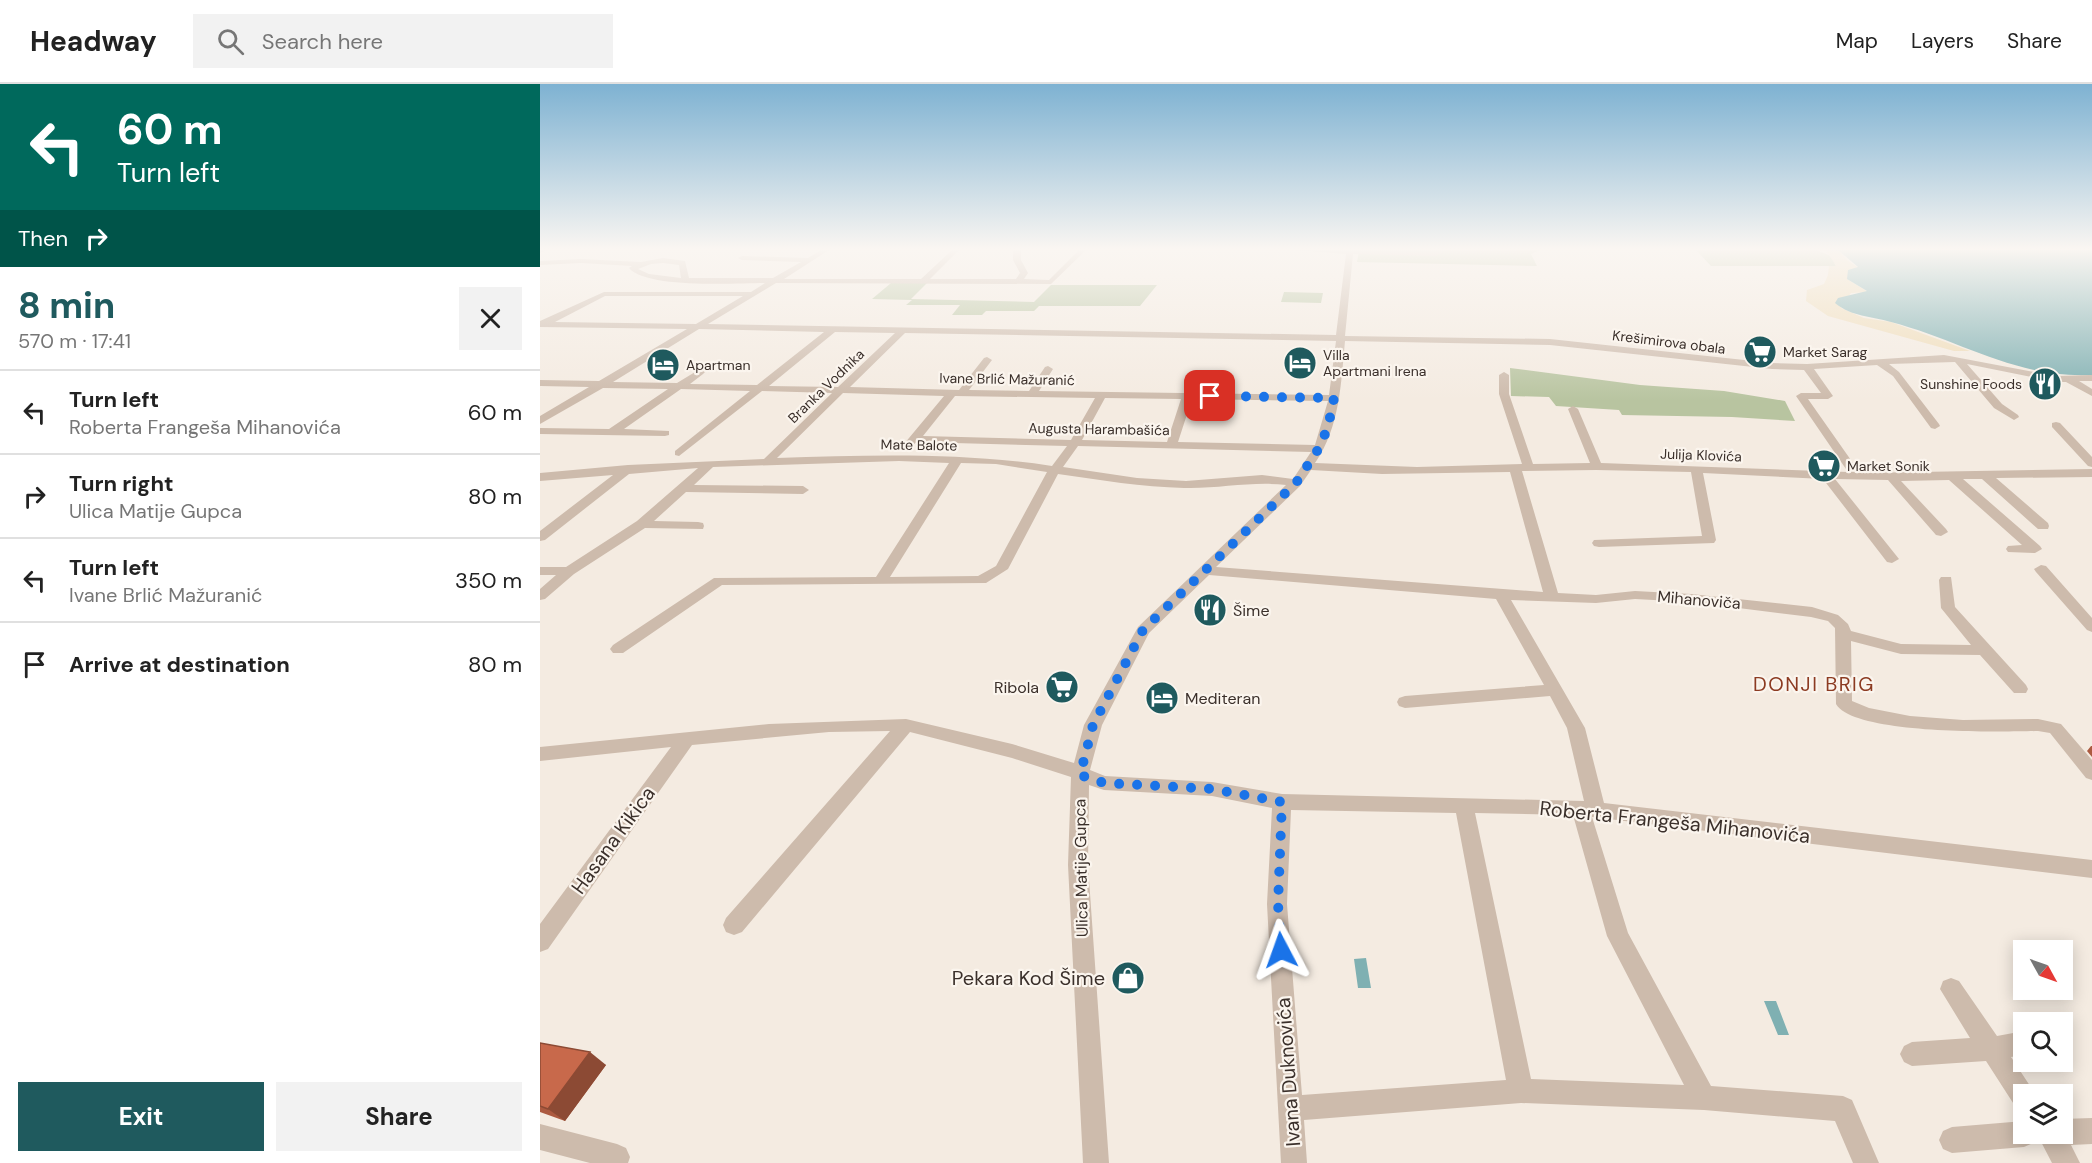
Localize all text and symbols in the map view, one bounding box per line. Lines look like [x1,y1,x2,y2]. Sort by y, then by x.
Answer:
search box [193,14,613,68]
text: Headway [30,23,157,60]
icon: search [214,25,247,58]
text: Search here [262,27,383,56]
text: Map [1836,27,1878,55]
text: Layers [1911,27,1974,55]
text: Share [2007,27,2062,55]
text: 60 m [117,102,223,157]
icon: left [18,108,96,186]
text: Turn left [117,155,220,190]
icon: right [80,222,113,255]
text: Then [18,224,68,253]
text: 8 min [18,282,115,329]
button: close [459,287,522,350]
street label: Krešimirova obala [1611,326,1727,358]
text: 570 m · 17:41 [18,328,131,354]
supermarket icon: Market Sarag [1742,334,1778,370]
place label: Market Sarag [1783,343,1868,361]
street label: Branka Vodnika [784,345,868,427]
hotel icon: Villa Apartmani Irena [1282,345,1318,381]
place label: Villa Apartmani Irena [1323,346,1426,380]
hotel icon: Apartman [645,347,681,383]
place label: Apartman [686,356,750,374]
restaurant icon: Sunshine Foods [2027,366,2063,402]
street label: Ivane Brlić Mažuranić [939,369,1075,389]
pin [1184,370,1235,421]
place label: Sunshine Foods [1920,375,2022,393]
icon: arrive [1193,379,1226,412]
text: Turn left [69,385,159,414]
icon: left [18,396,51,429]
text: 60 m [468,398,522,427]
text: Roberta Frangeša Mihanovića [69,414,341,440]
street label: Augusta Harambašića [1028,419,1170,439]
street label: Mate Balote [881,435,958,455]
street label: Julija Klovića [1660,445,1742,465]
supermarket icon: Market Sonik [1806,448,1842,484]
place label: Market Sonik [1847,457,1930,475]
text: Turn right [69,469,174,498]
icon: right [18,480,51,513]
text: 80 m [468,482,522,511]
text: Ulica Matije Gupca [69,498,242,524]
text: Turn left [69,553,159,582]
icon: left [18,564,51,597]
text: 350 m [455,566,522,595]
text: Ivane Brlić Mažuranić [69,582,263,608]
street label: Mihanoviča [1656,586,1742,614]
restaurant icon: Šime [1192,592,1228,628]
place label: Šime [1233,600,1269,621]
icon: arrive [18,648,51,681]
text: Arrive at destination [69,650,290,679]
text: 80 m [468,650,522,679]
supermarket icon: Ribola [1044,669,1080,705]
district label: DONJI BRIG [1753,671,1875,697]
place label: Ribola [994,677,1039,698]
hotel icon: Mediteran [1144,680,1180,716]
place label: Mediteran [1185,688,1260,709]
street label: Hasana Kikica [565,781,661,899]
street label: Roberta Frangeša Mihanovića [1538,795,1812,849]
street label: Ulica Matije Gupca [1069,799,1093,937]
position arrow [1249,918,1313,982]
north arrow [2013,940,2073,1000]
map controls [2013,940,2073,1144]
shop icon: Pekara Kod Šime [1110,960,1146,996]
place label: Pekara Kod Šime [952,965,1105,991]
street label: Ivana Duknovića [1270,997,1306,1147]
button: search [2013,1012,2073,1072]
button: Exit [18,1082,264,1151]
button: Share [276,1082,522,1151]
button: layers [2013,1084,2073,1144]

